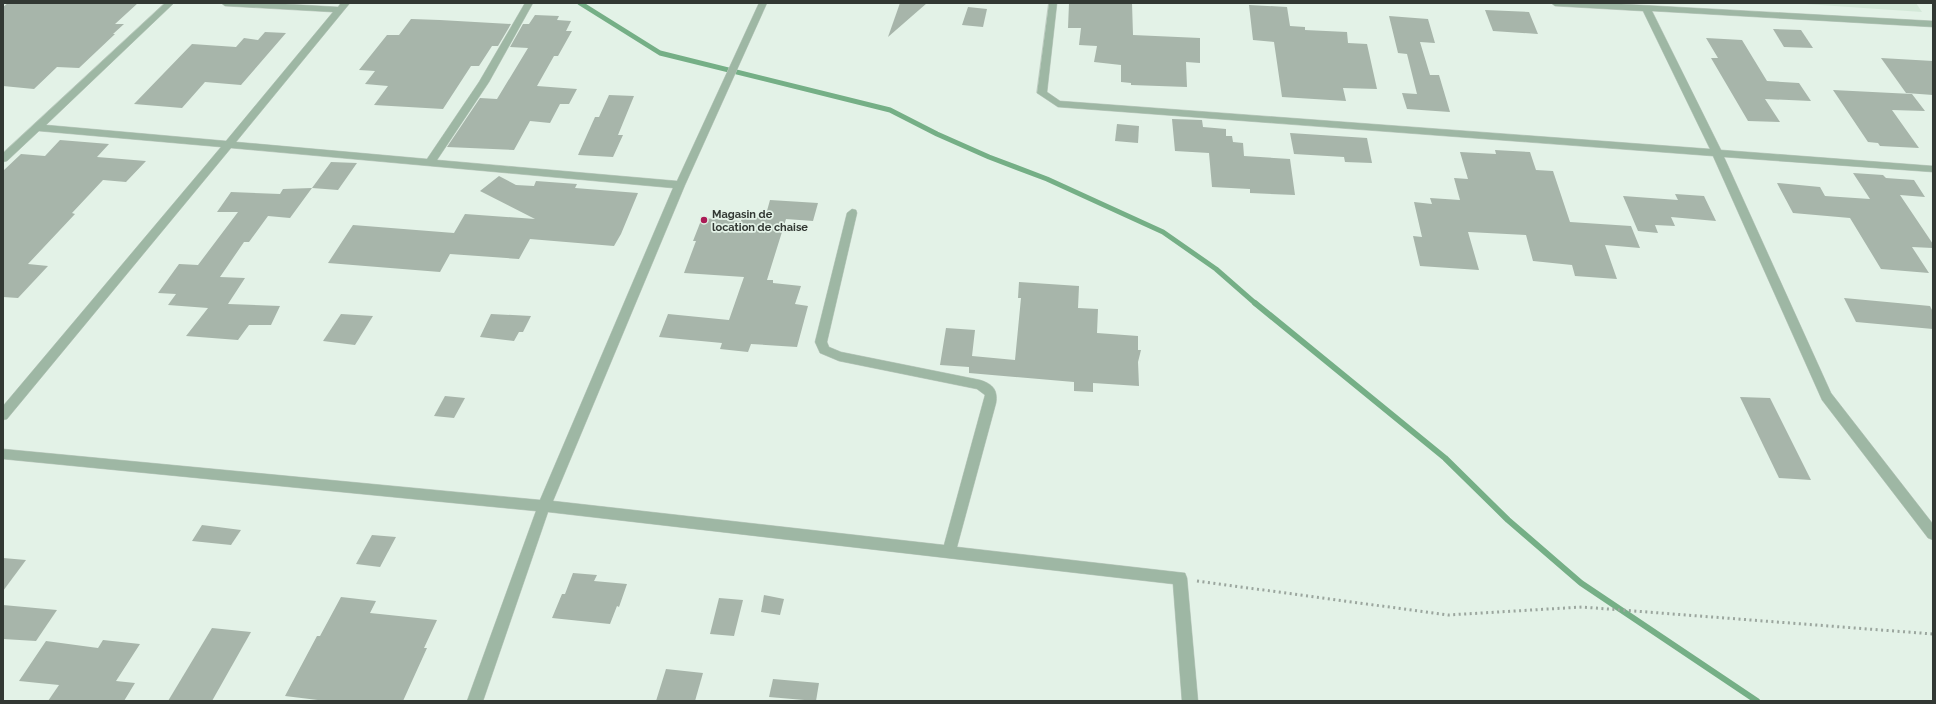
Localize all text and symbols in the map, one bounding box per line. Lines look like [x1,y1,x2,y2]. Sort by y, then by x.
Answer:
place label: Magasin de location de chaise [712,208,808,234]
marker: Magasin de location de chaise [699,215,709,225]

